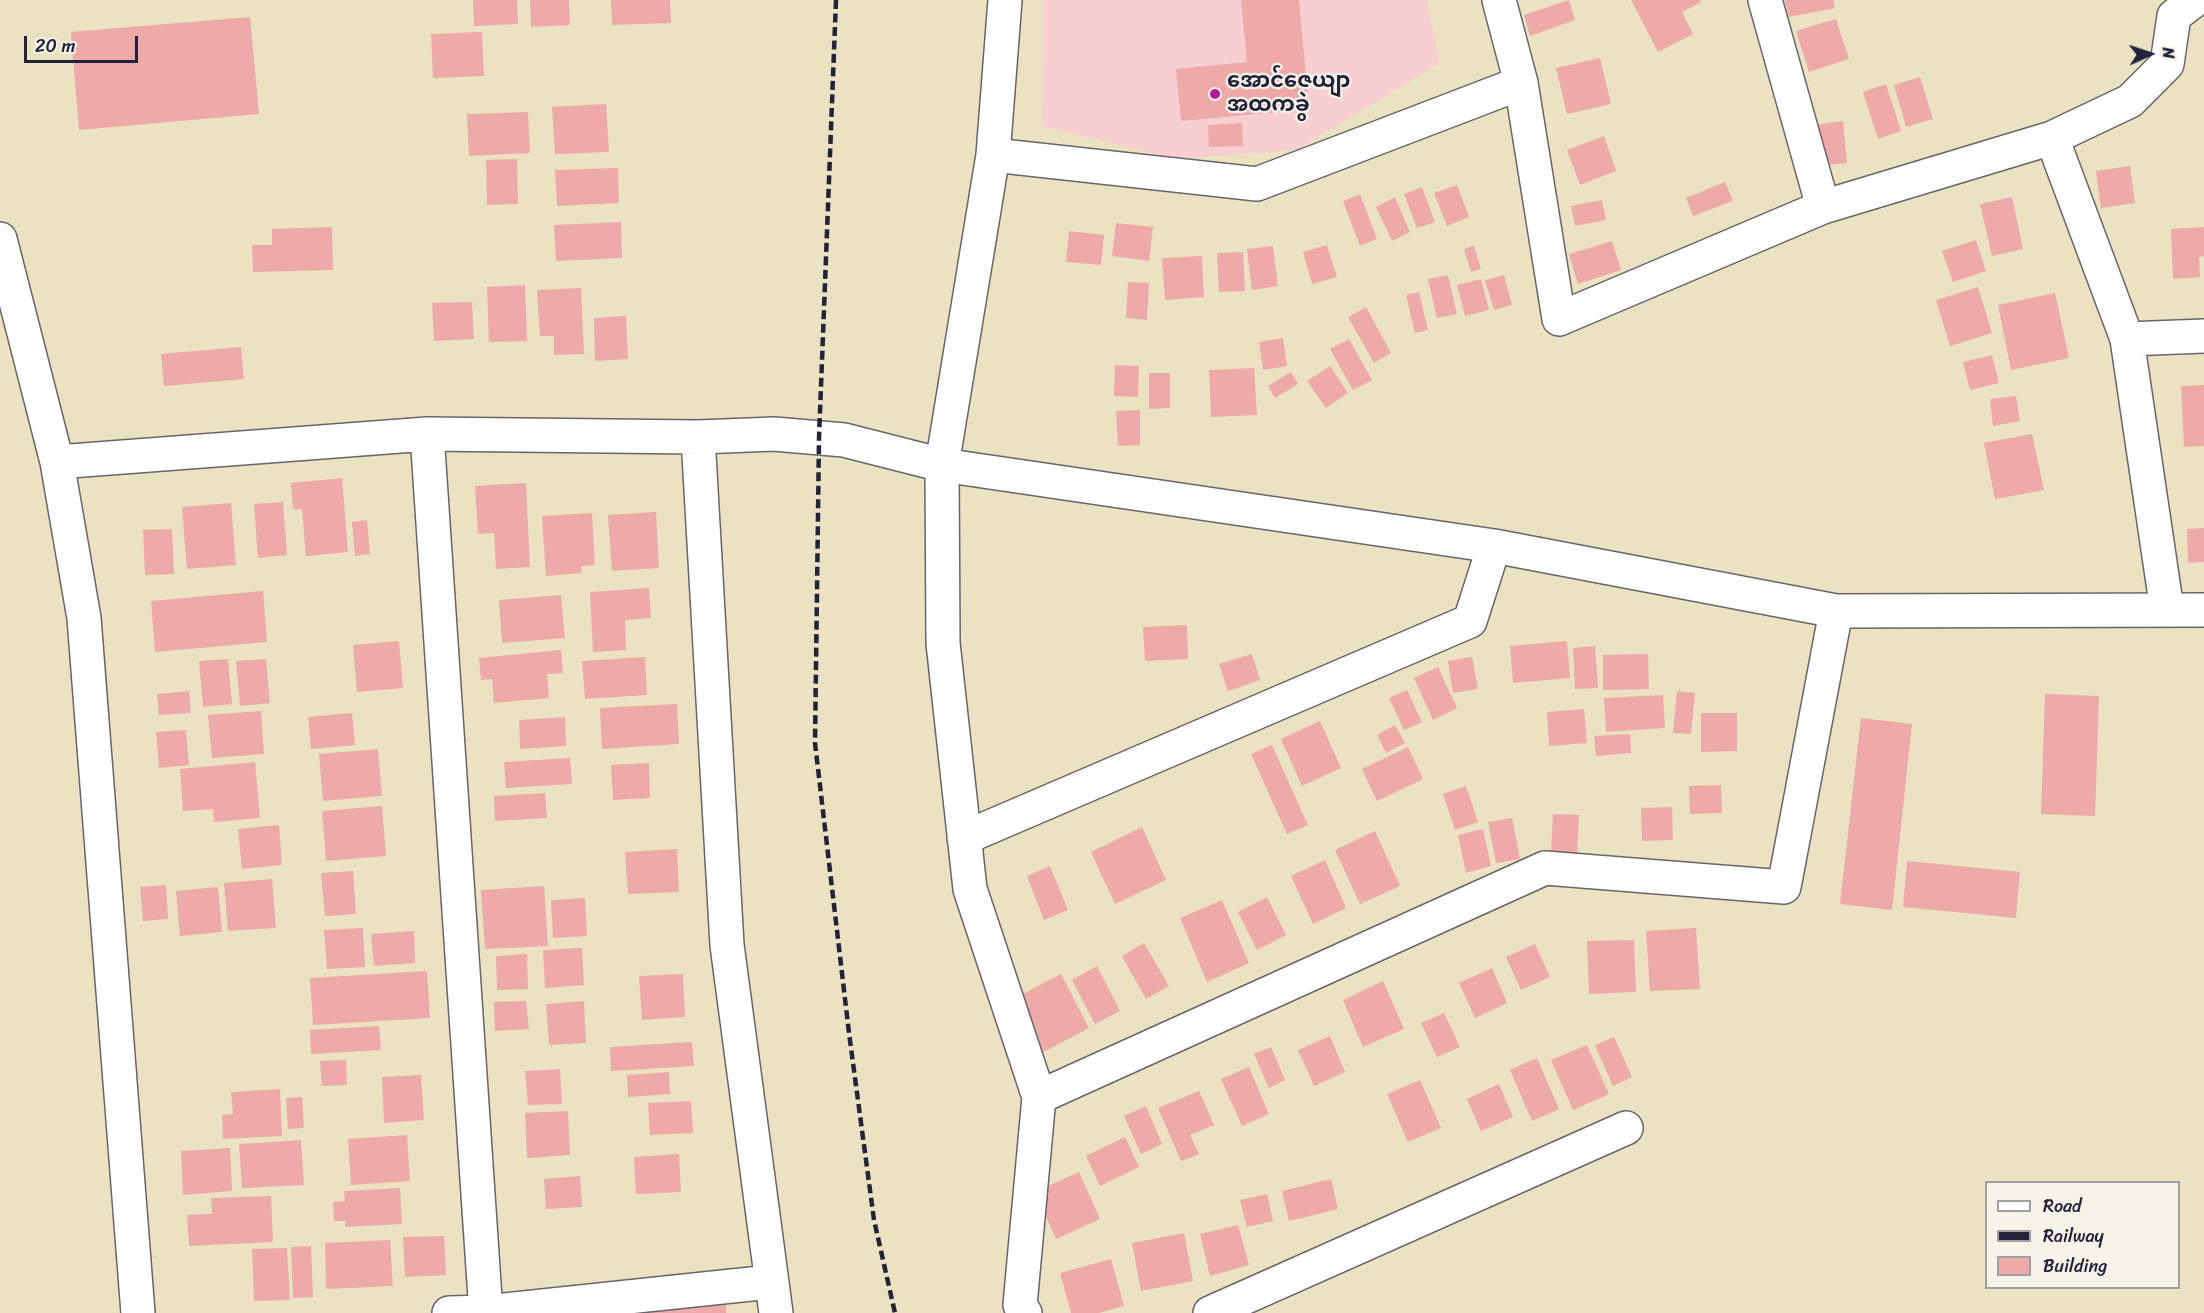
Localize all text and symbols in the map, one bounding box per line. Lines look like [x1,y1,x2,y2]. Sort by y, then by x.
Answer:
scale bar [27,24,141,62]
north arrow [2120,24,2180,84]
text: 20 m [35,30,75,62]
text: N [2154,47,2183,59]
place label: အောင်ဇေယျာ အထကခွဲ [1227,69,1350,119]
marker: အောင်ဇေယျာ အထကခွဲ [1208,87,1222,101]
legend [1985,1181,2180,1289]
text: Road [2043,1190,2082,1222]
text: Railway [2043,1220,2104,1252]
text: Building [2043,1250,2107,1282]

